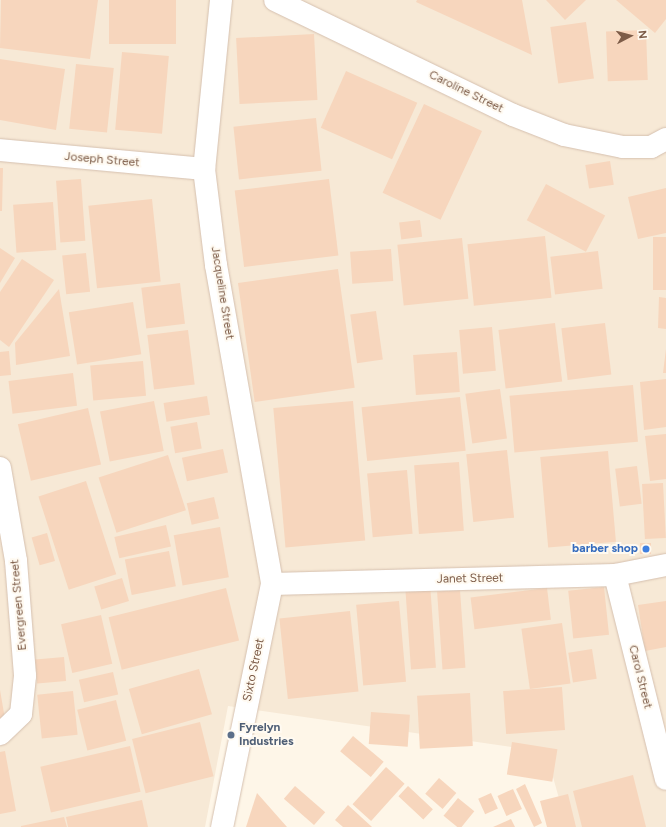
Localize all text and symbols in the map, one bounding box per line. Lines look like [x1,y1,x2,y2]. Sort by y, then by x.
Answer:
north arrow [610,16,650,56]
text: N [636,30,649,40]
street label: Caroline Street [426,68,506,116]
street label: Joseph Street [64,150,140,170]
street label: Jacqueline Street [208,245,236,341]
place label: barber shop [572,542,638,556]
marker: barber shop [641,544,651,554]
street label: Evergreen Street [8,559,30,651]
street label: Janet Street [437,571,503,587]
street label: Sixto Street [240,637,268,703]
street label: Carol Street [625,644,655,710]
place label: Fyrelyn Industries [239,721,294,749]
marker: Fyrelyn Industries [226,730,236,740]

